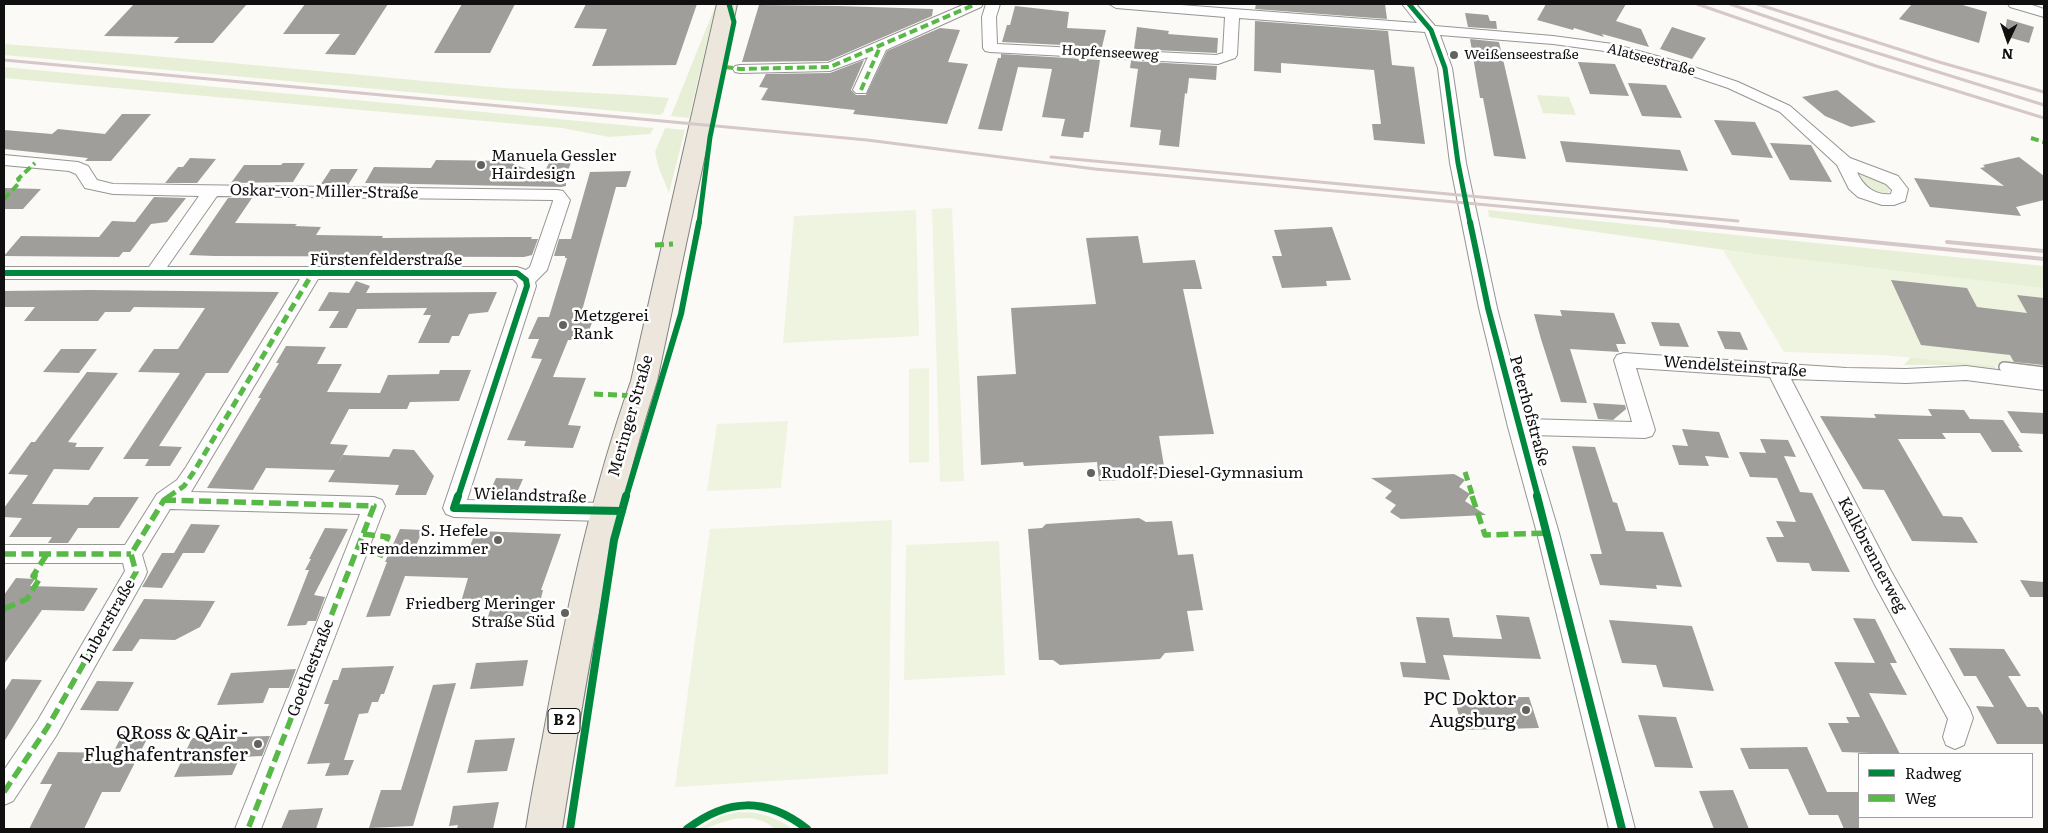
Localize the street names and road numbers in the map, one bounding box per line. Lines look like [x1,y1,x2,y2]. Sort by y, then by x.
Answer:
street label: Alatseestraße [1605,40,1697,80]
street label: Hopfenseeweg [1061,42,1159,64]
street label: Oskar-von-Miller-Straße [230,181,418,203]
street label: Fürstenfelderstraße [310,250,462,270]
street label: Wendelsteinstraße [1663,352,1807,382]
street label: Meringer Straße [604,353,658,479]
street label: Peterhofstraße [1505,354,1553,468]
street label: Wielandstraße [473,484,587,508]
street label: Kalkbrennerweg [1833,494,1911,616]
street label: Luberstraße [76,576,140,666]
street label: Goethestraße [284,616,338,720]
road number: B 2 [548,708,580,734]

